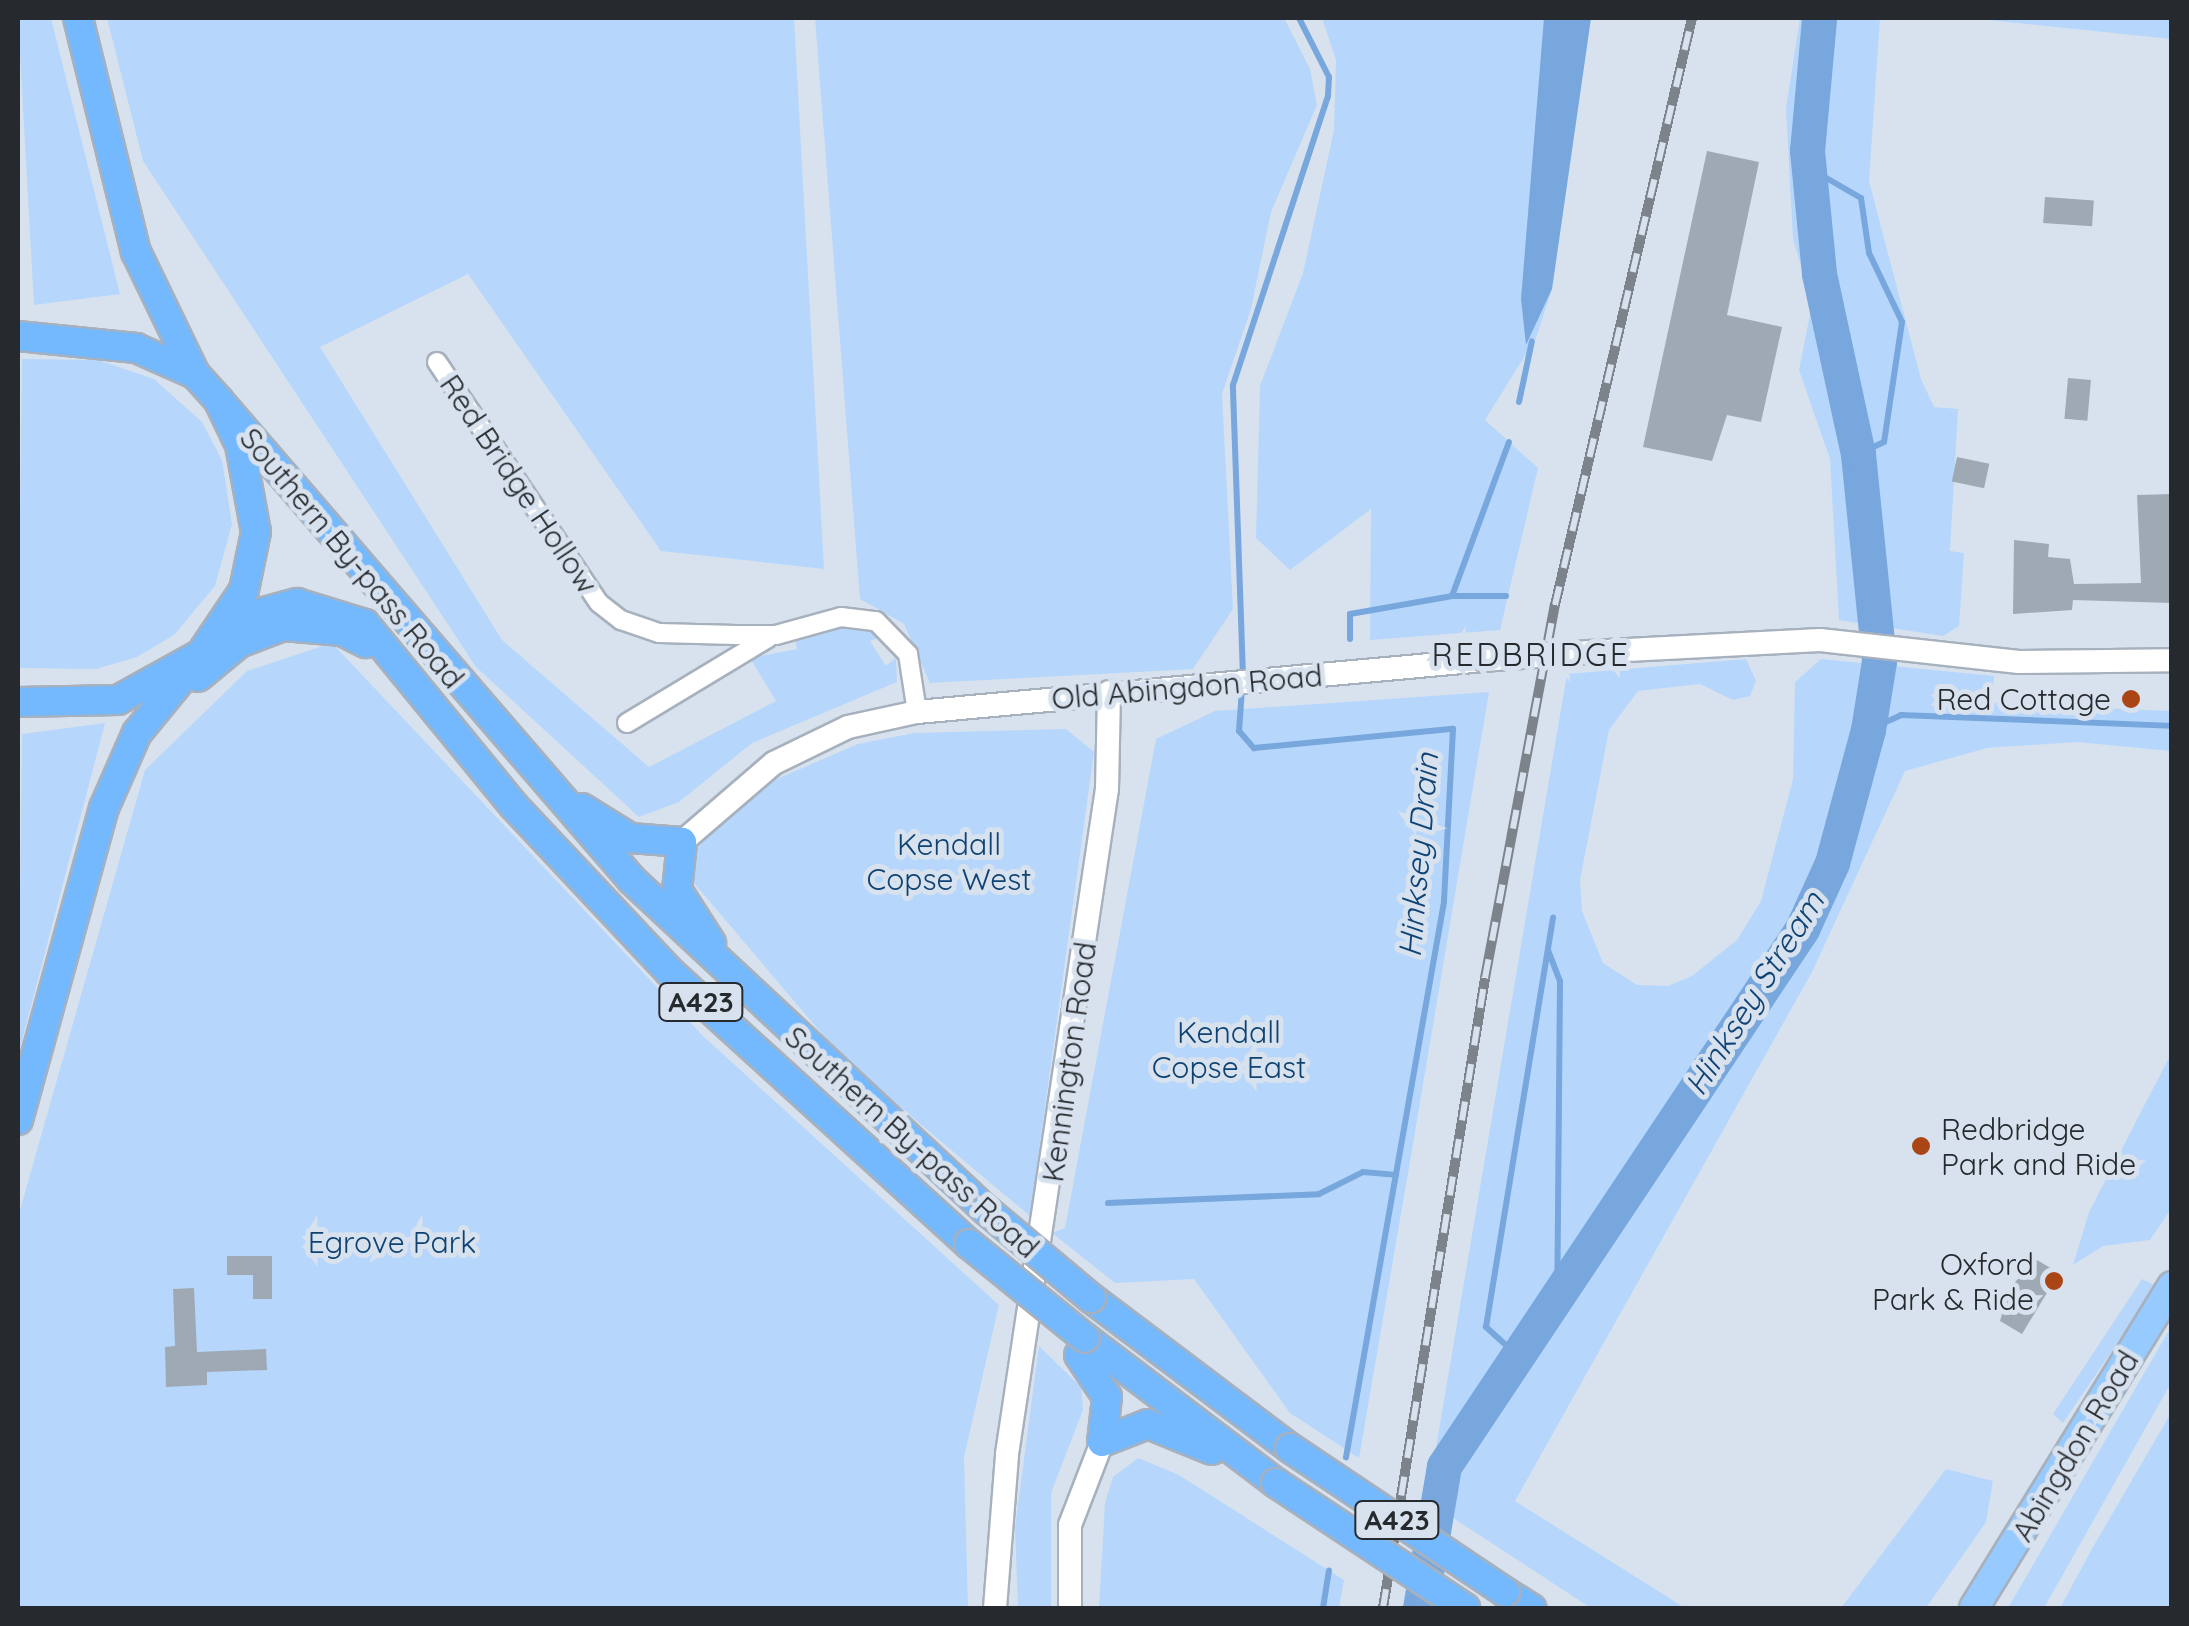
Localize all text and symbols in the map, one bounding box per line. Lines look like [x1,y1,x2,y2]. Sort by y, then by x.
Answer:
street label: Red Bridge Hollow [432,368,606,600]
street label: Southern By-pass Road [233,421,471,695]
district label: REDBRIDGE [1432,635,1630,673]
street label: Old Abingdon Road [1050,657,1324,717]
place label: Red Cottage [1936,681,2111,717]
marker: Red Cottage [2120,688,2142,710]
water label: Hinksey Drain [1390,751,1446,959]
park label: Kendall Copse West [867,826,1031,896]
water label: Hinksey Stream [1676,884,1832,1102]
street label: Kennington Road [1034,940,1104,1184]
road number: A423 [656,979,746,1025]
park label: Kendall Copse East [1152,1014,1306,1084]
street label: Southern By-pass Road [778,1019,1046,1265]
place label: Redbridge Park and Ride [1941,1111,2136,1182]
marker: Redbridge Park and Ride [1910,1135,1932,1157]
park label: Egrove Park [308,1224,476,1260]
place label: Oxford Park & Ride [1872,1246,2034,1316]
marker: Oxford Park & Ride [2043,1270,2065,1292]
street label: Abingdon Road [2004,1344,2146,1548]
road number: A423 [1352,1497,1442,1543]

